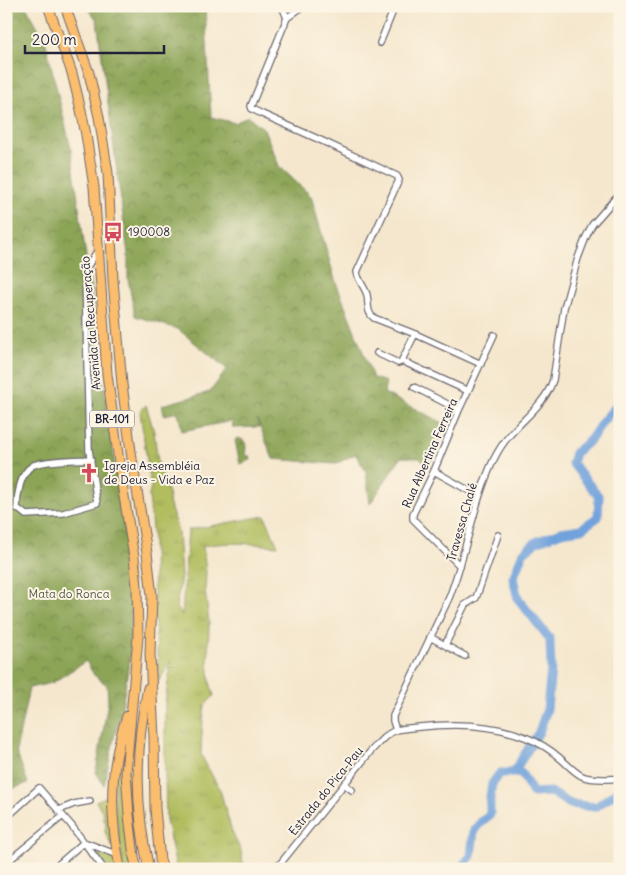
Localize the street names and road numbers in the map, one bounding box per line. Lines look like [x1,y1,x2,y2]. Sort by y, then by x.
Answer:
street label: Avenida da Recuperação [77,255,104,391]
street label: Rua Albertina Ferreira [399,395,461,510]
road number: BR-101 [90,410,134,428]
street label: Travessa Chalé [443,481,480,563]
street label: Estrada do Pica-Pau [285,743,366,838]

